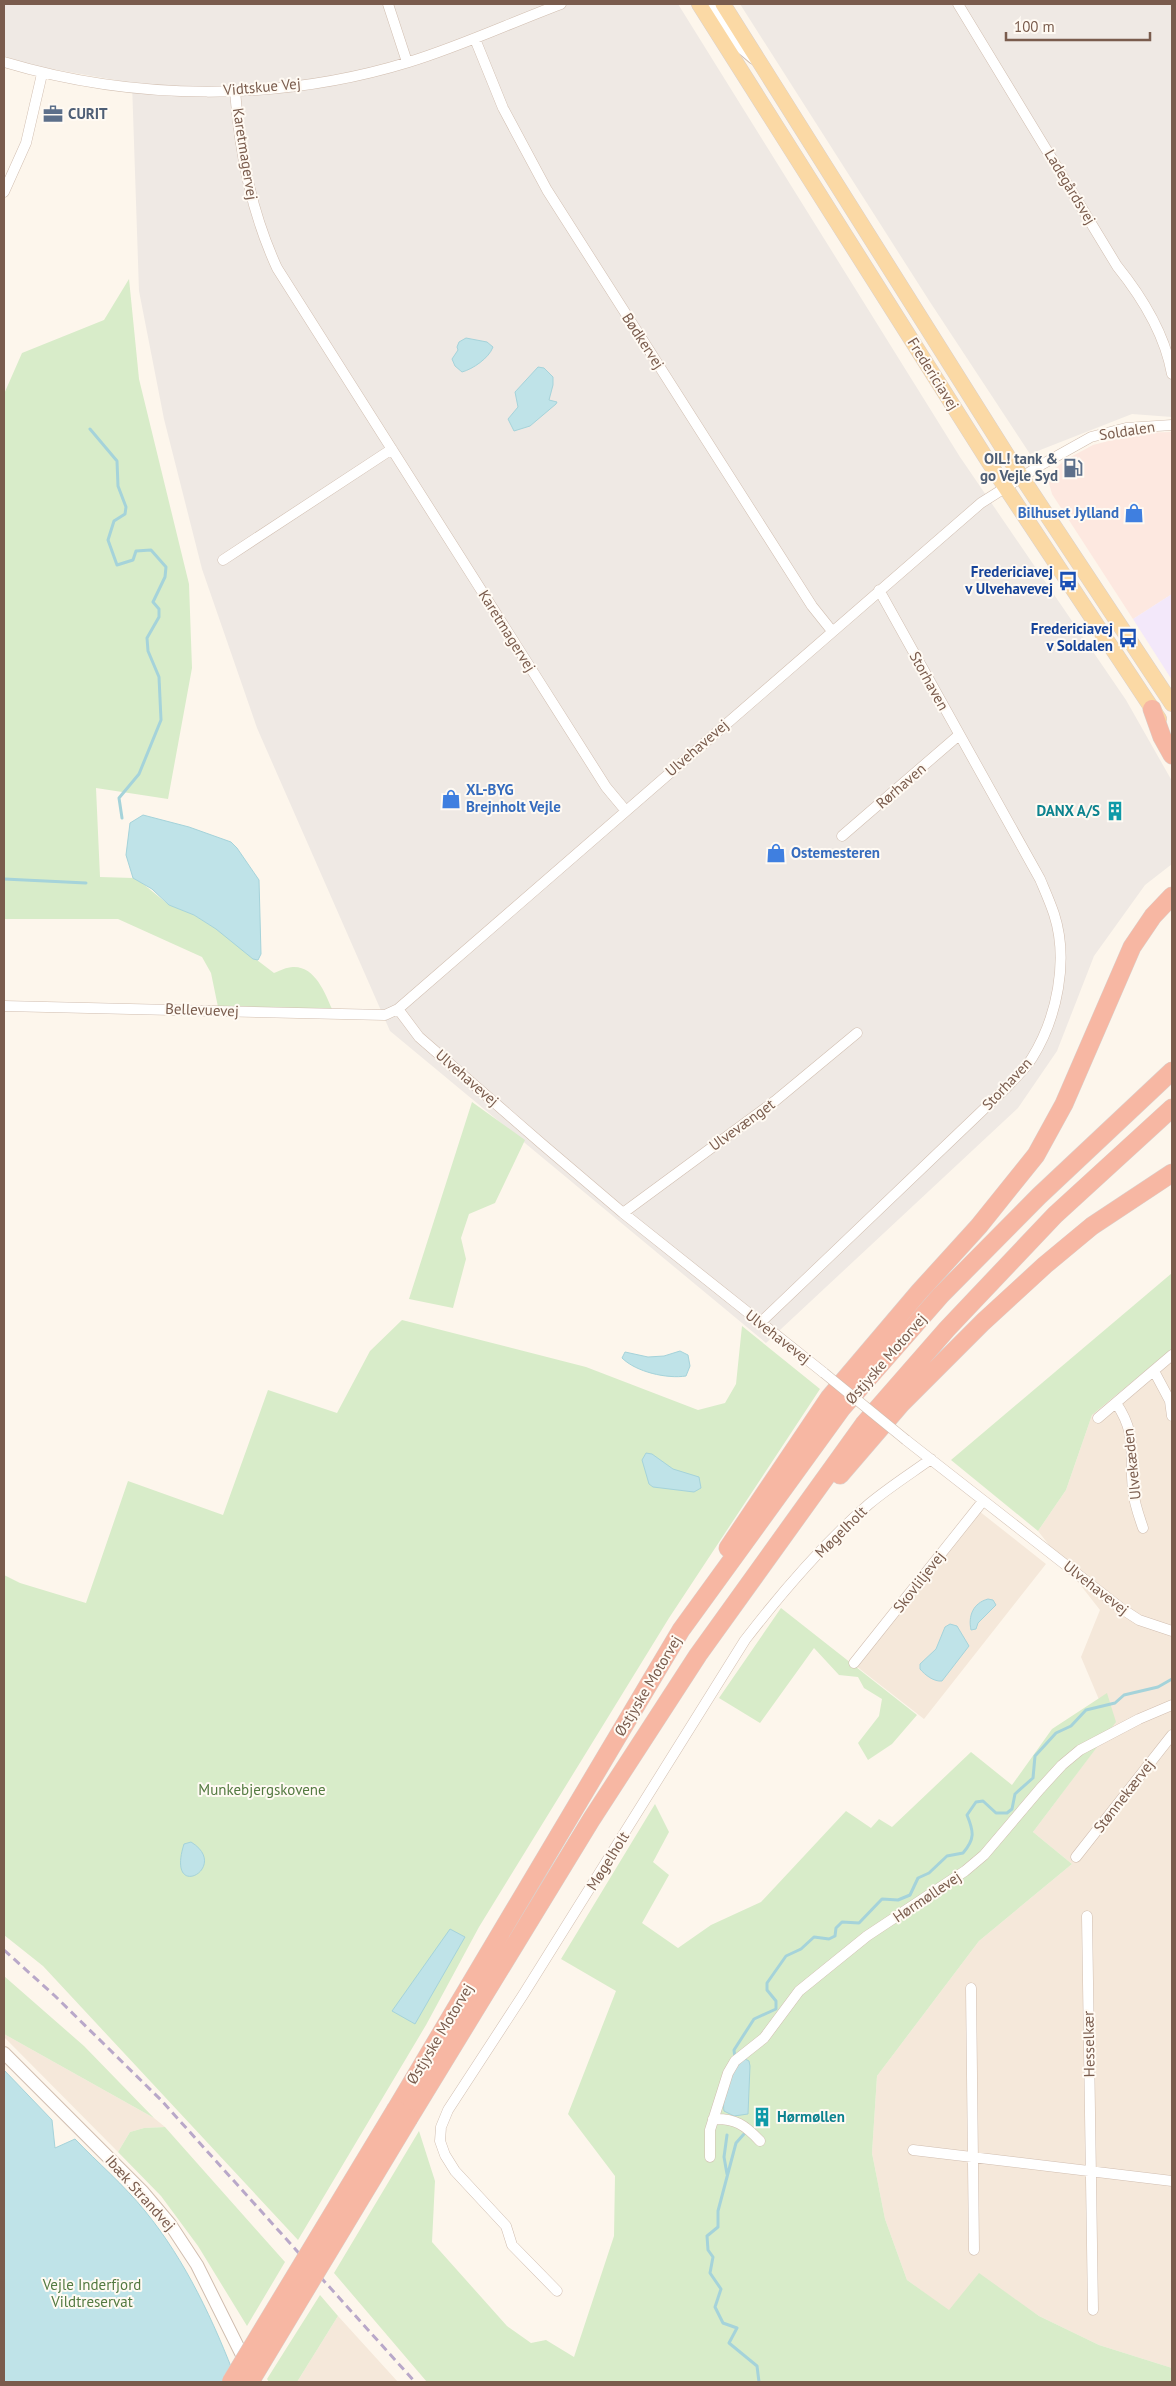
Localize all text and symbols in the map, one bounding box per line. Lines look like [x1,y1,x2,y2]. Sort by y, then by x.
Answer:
scale bar [1006,10,1150,42]
text: 100 m [1014,17,1055,36]
street label: Vidtskue Vej [221,74,302,99]
office icon: CURIT [42,103,64,125]
place label: CURIT [68,104,108,123]
street label: Karetmagervej [229,106,262,201]
street label: Ladegårdsvej [1041,146,1100,228]
street label: Bødkervej [618,309,669,372]
street label: Fredericiavej [904,334,963,414]
street label: Soldalen [1098,417,1156,444]
place label: OIL! tank & go Vejle Syd [980,449,1058,485]
fuel station icon: OIL! tank & go Vejle Syd [1062,457,1084,479]
shop icon: Bilhuset Jylland [1123,502,1145,524]
place label: Bilhuset Jylland [1018,503,1119,522]
place label: Fredericiavej v Ulvehavevej [964,562,1053,598]
bus stop icon: Fredericiavej v Ulvehavevej [1057,570,1079,592]
street label: Karetmagervej [475,586,540,675]
place label: Fredericiavej v Soldalen [1031,619,1113,655]
bus stop icon: Fredericiavej v Soldalen [1117,627,1139,649]
street label: Storhaven [905,648,953,714]
street label: Ulvehavevej [661,715,732,780]
street label: Rørhaven [872,759,930,812]
place label: XL-BYG Brejnholt Vejle [466,780,561,816]
shop icon: XL-BYG Brejnholt Vejle [440,788,462,810]
building icon: DANX A/S [1104,800,1126,822]
place label: DANX A/S [1036,801,1100,820]
shop icon: Ostemesteren [765,842,787,864]
place label: Ostemesteren [791,843,880,862]
street label: Bellevuevej [165,999,239,1020]
street label: Ulvehavevej [432,1045,503,1110]
street label: Storhaven [978,1054,1036,1114]
street label: Ulvevænget [705,1094,778,1155]
street label: Ulvehavevej [742,1305,815,1368]
street label: Østjyske Motorvej [841,1309,930,1408]
street label: Ulvekæden [1118,1427,1145,1501]
street label: Møgelholt [811,1502,871,1562]
street label: Skovliljevej [889,1547,949,1616]
street label: Ulvehavevej [1060,1556,1133,1619]
street label: Østjyske Motorvej [610,1632,685,1740]
street label: Stønnekærvej [1089,1755,1158,1836]
park label: Munkebjergskovene [198,1780,326,1799]
street label: Møgelholt [582,1828,633,1894]
street label: Hørmøllevej [889,1867,964,1926]
street label: Østjyske Motorvej [402,1980,477,2088]
street label: Hesselkær [1078,2011,1099,2077]
building icon: Hørmøllen [751,2106,773,2128]
place label: Hørmøllen [777,2107,845,2126]
street label: Ibæk Strandvej [101,2151,179,2235]
park label: Vejle Inderfjord Vildtreservat [42,2275,141,2311]

